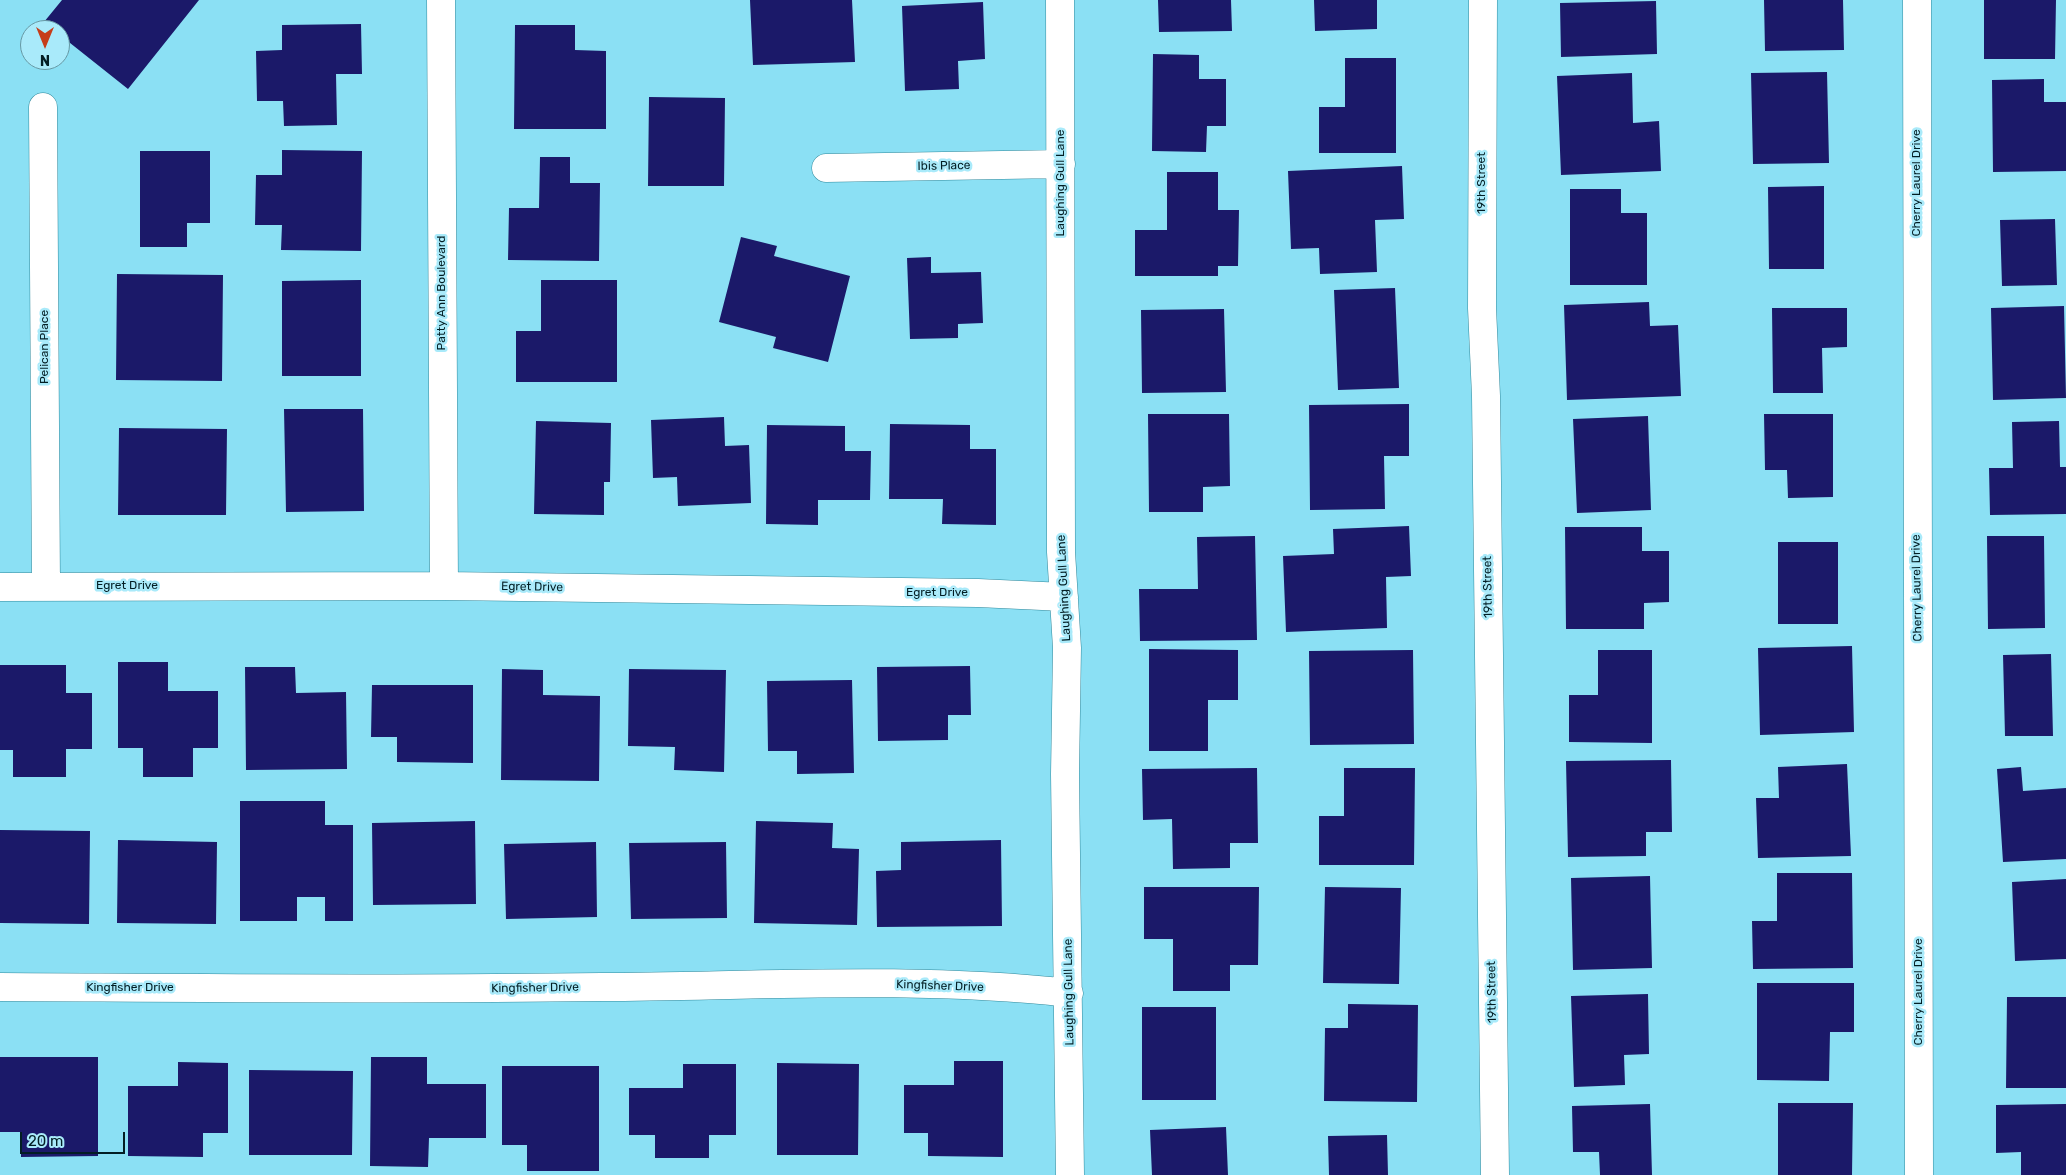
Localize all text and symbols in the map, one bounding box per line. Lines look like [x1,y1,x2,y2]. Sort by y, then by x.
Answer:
north arrow [20,20,70,70]
text: N [40,51,50,68]
street label: Cherry Laurel Drive [1910,129,1924,237]
street label: Laughing Gull Lane [1054,130,1068,236]
street label: 19th Street [1475,152,1489,214]
street label: Ibis Place [917,158,971,174]
street label: Patty Ann Boulevard [435,236,449,350]
street label: Pelican Place [38,310,52,384]
street label: Laughing Gull Lane [1054,534,1074,642]
street label: Cherry Laurel Drive [1909,534,1925,642]
street label: 19th Street [1480,556,1496,618]
street label: Egret Drive [96,579,158,593]
street label: Egret Drive [501,579,563,595]
street label: Egret Drive [906,586,968,600]
street label: Laughing Gull Lane [1061,938,1077,1046]
street label: Cherry Laurel Drive [1912,938,1926,1046]
street label: 19th Street [1484,961,1500,1023]
street label: Kingfisher Drive [896,977,984,995]
street label: Kingfisher Drive [491,980,579,996]
street label: Kingfisher Drive [86,981,174,995]
scale bar [22,1122,128,1154]
text: 20 m [28,1132,63,1150]

